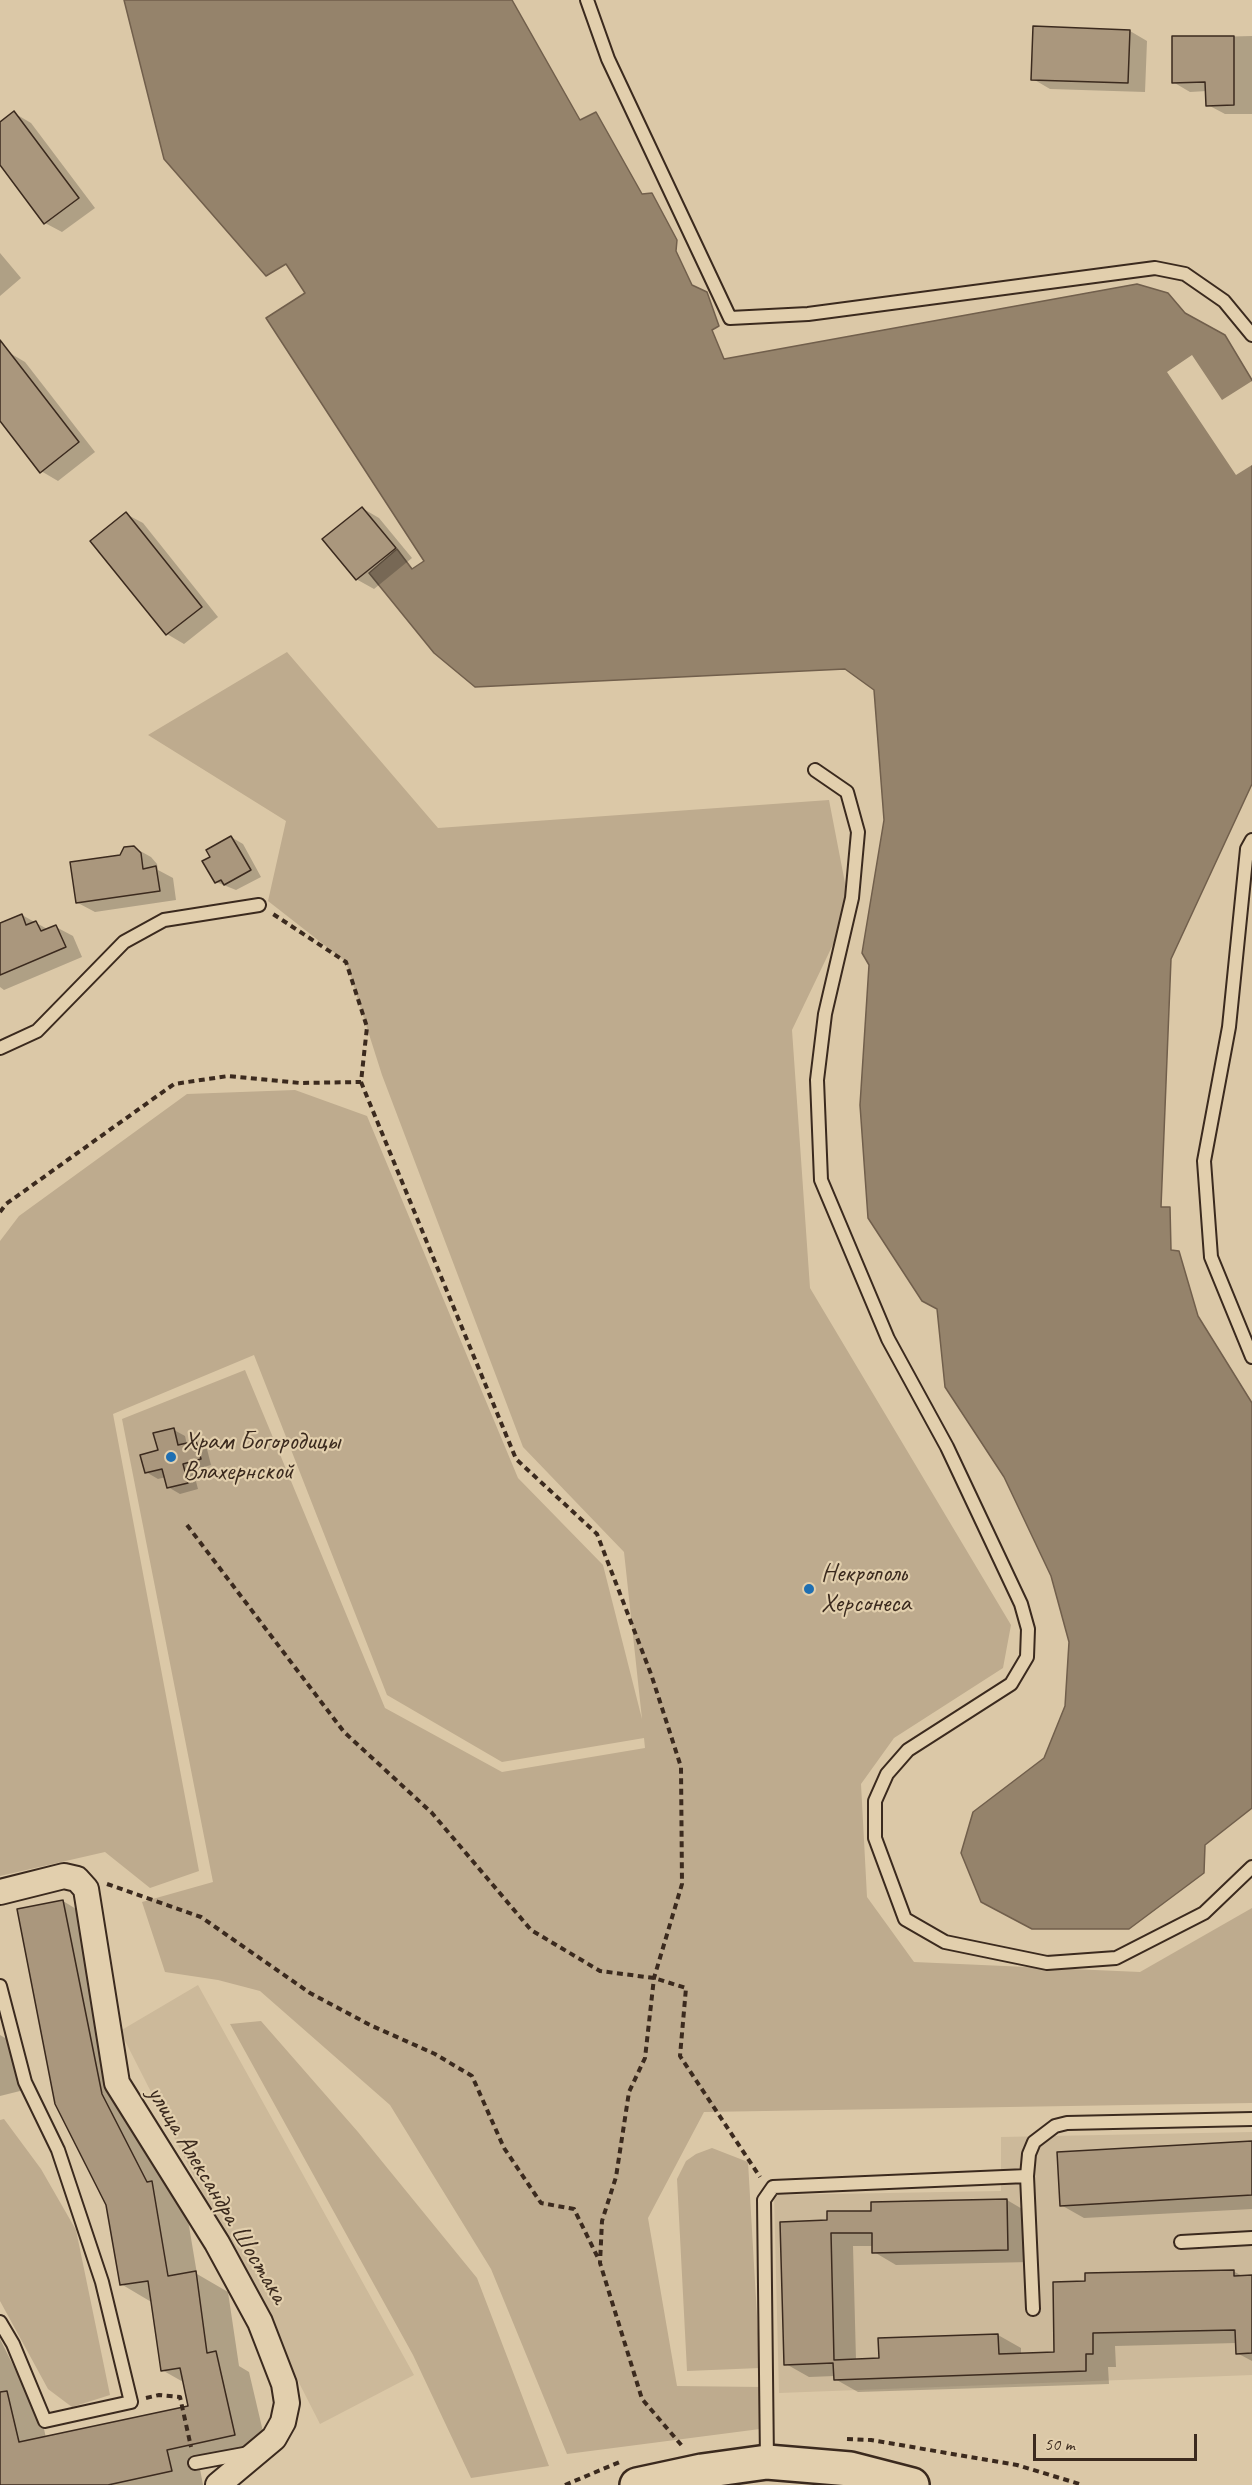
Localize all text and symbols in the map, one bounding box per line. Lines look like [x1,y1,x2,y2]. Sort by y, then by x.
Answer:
place label: Храм Богородицы Влахернской [183,1426,340,1488]
marker: Храм Богородицы Влахернской [164,1450,178,1464]
place label: Некрополь Херсонеса [821,1558,911,1619]
marker: Некрополь Херсонеса [802,1582,816,1596]
street label: улица Александра Шостака [140,2081,294,2309]
scale bar [1036,2422,1200,2460]
text: 50 m [1044,2433,1075,2455]

